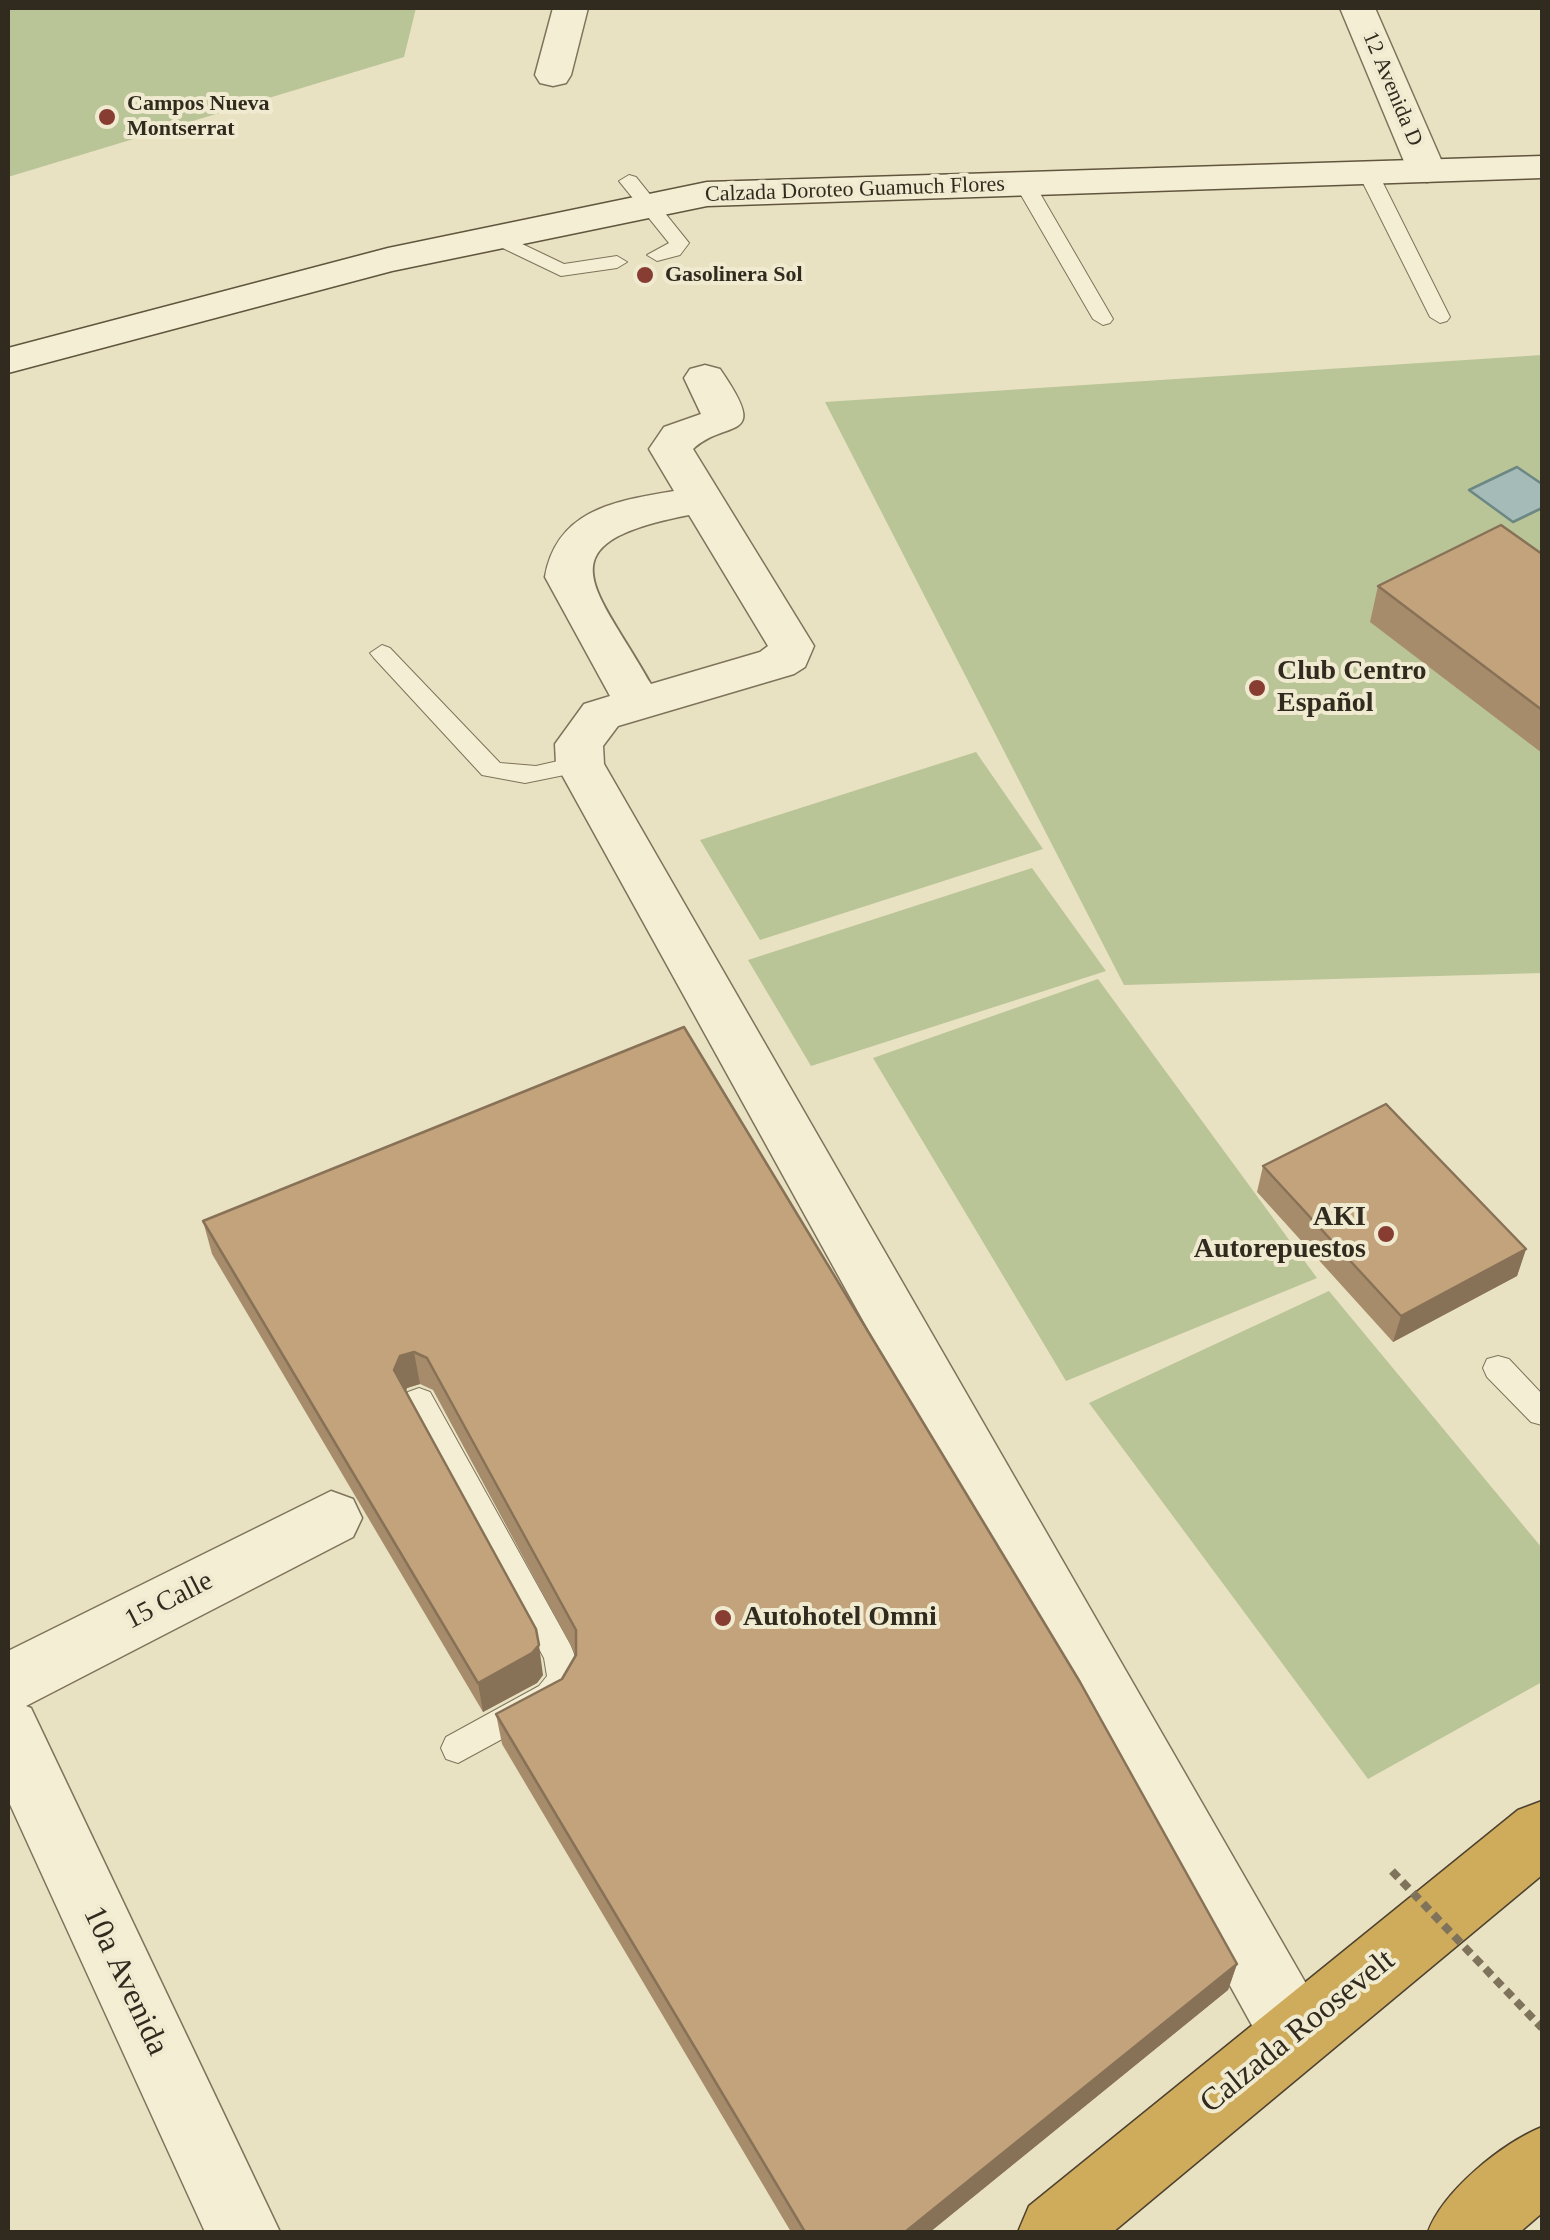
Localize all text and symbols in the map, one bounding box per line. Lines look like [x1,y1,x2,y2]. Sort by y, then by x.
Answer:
street label: 12 Avenida D [1356,28,1428,150]
place label: Campos Nueva Montserrat [127,91,269,142]
marker: Campos Nueva Montserrat [96,106,118,128]
street label: Calzada Doroteo Guamuch Flores [705,172,1005,208]
place label: Gasolinera Sol [665,262,803,288]
marker: Gasolinera Sol [634,264,656,286]
place label: Club Centro Español [1277,655,1427,721]
marker: Club Centro Español [1246,677,1268,699]
place label: AKI Autorepuestos [1194,1201,1366,1267]
marker: AKI Autorepuestos [1375,1223,1397,1245]
street label: 15 Calle [119,1565,219,1637]
place label: Autohotel Omni [743,1601,937,1635]
marker: Autohotel Omni [712,1607,734,1629]
street label: 10a Avenida [74,1900,176,2062]
street label: Calzada Roosevelt [1193,1942,1403,2122]

